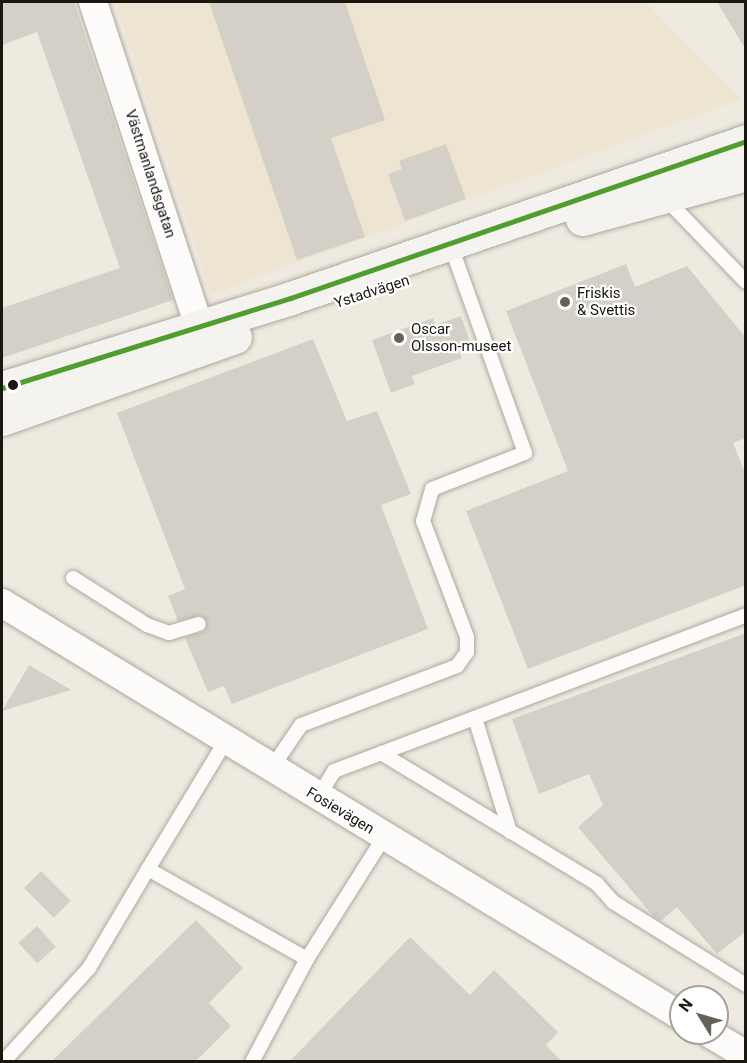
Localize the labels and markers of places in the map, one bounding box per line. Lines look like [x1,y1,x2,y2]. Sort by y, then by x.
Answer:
place label: Friskis & Svettis [577,284,635,319]
marker: Friskis & Svettis [558,295,572,309]
place label: Oscar Olsson-museet [411,320,511,355]
marker: Oscar Olsson-museet [392,331,406,345]
unlabelled marker [7,379,19,391]

